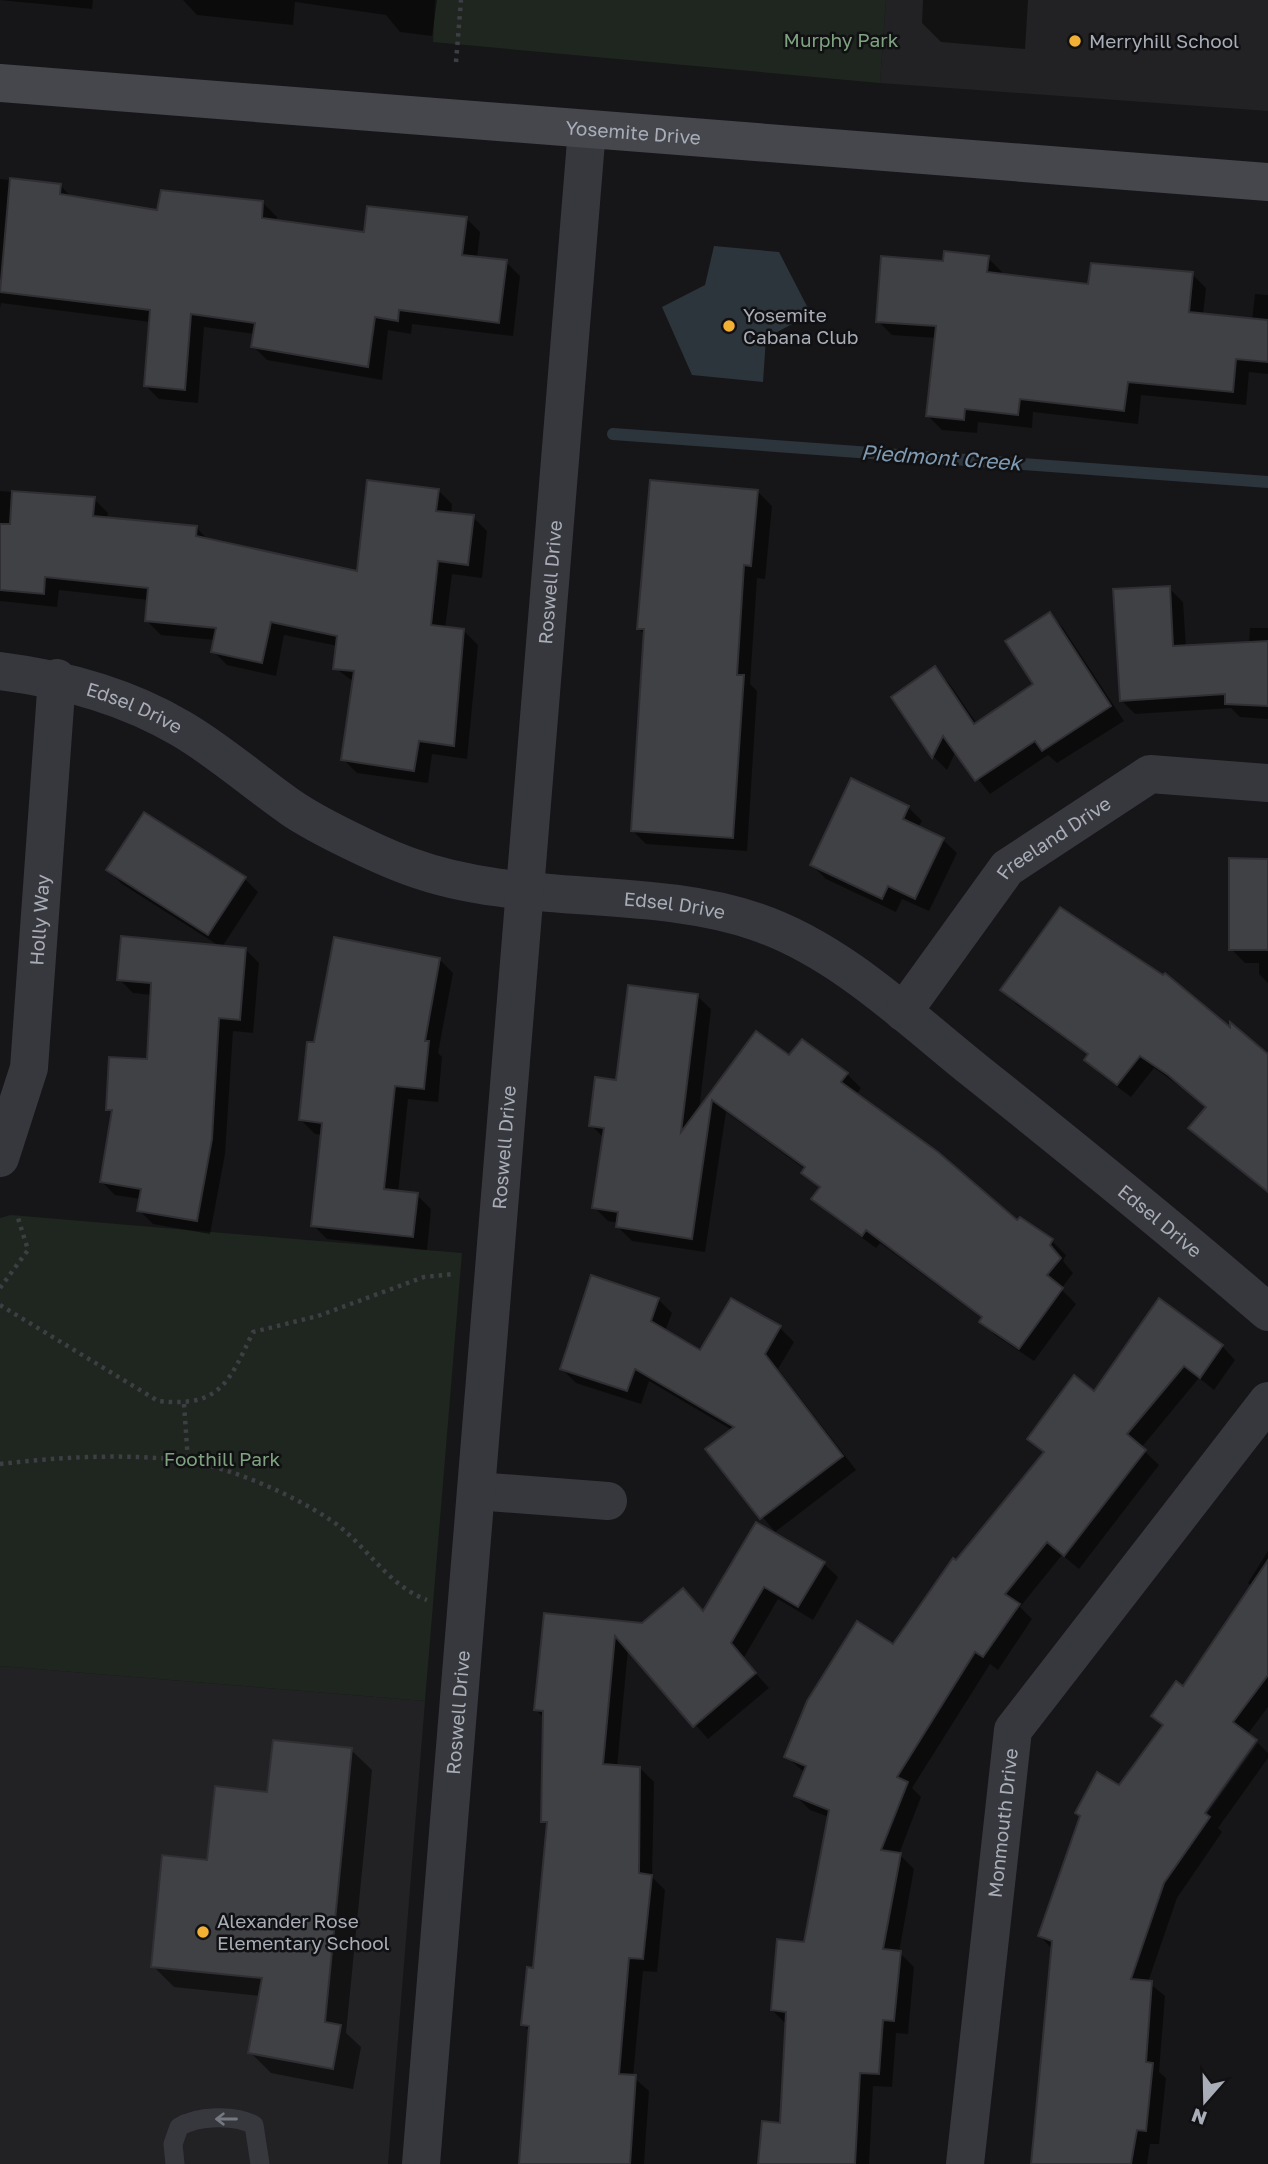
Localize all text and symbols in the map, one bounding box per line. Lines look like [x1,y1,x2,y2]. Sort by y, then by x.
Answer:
park label: Murphy Park [784,28,899,51]
place label: Merryhill School [1089,29,1239,52]
marker: Merryhill School [1067,33,1083,49]
street label: Yosemite Drive [565,115,702,149]
place label: Yosemite Cabana Club [743,303,858,348]
marker: Yosemite Cabana Club [721,318,737,334]
water label: Piedmont Creek [860,438,1024,476]
street label: Roswell Drive [533,519,566,645]
street label: Edsel Drive [84,677,187,738]
street label: Freeland Drive [991,791,1115,883]
street label: Holly Way [24,873,54,966]
street label: Edsel Drive [623,886,728,923]
street label: Roswell Drive [487,1084,520,1210]
street label: Edsel Drive [1114,1179,1207,1262]
park label: Foothill Park [164,1447,280,1470]
street label: Roswell Drive [441,1649,474,1775]
street label: Monmouth Drive [983,1747,1022,1899]
place label: Alexander Rose Elementary School [217,1909,390,1954]
marker: Alexander Rose Elementary School [195,1924,211,1940]
north arrow [1170,2066,1240,2136]
text: N [1188,2104,1210,2131]
one-way arrow [215,2113,238,2126]

